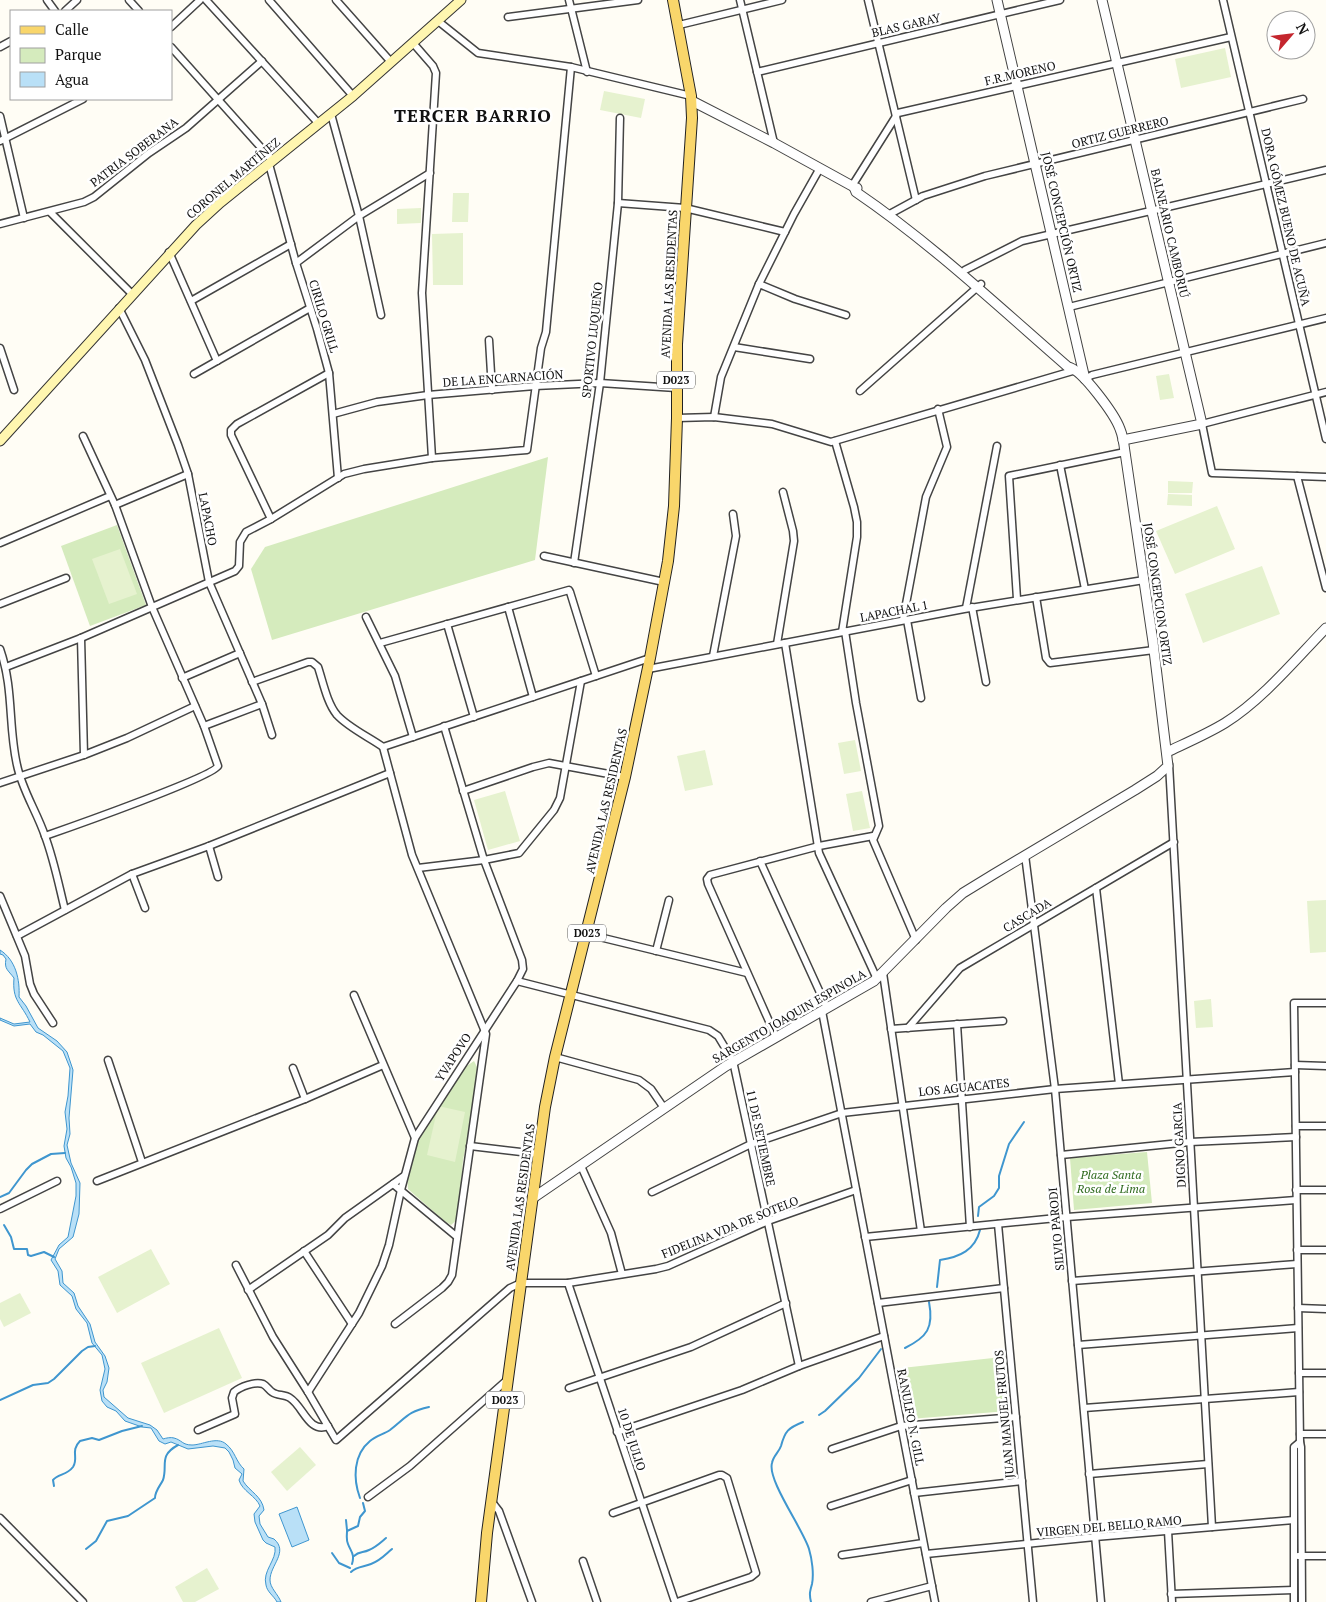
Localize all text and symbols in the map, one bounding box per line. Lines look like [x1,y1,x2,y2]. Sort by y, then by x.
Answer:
legend [10,10,172,100]
street label: BLAS GARAY [870,10,942,40]
north arrow [1266,10,1316,60]
text: Calle [55,19,89,39]
text: N [1292,20,1314,38]
text: Parque [55,44,102,64]
street label: F.R.MORENO [983,58,1057,88]
text: Agua [55,69,89,89]
district label: TERCER BARRIO [394,103,552,127]
street label: ORTIZ GUERRERO [1070,113,1170,151]
street label: PATRIA SOBERANA [87,114,182,190]
street label: DORA GÓMEZ BUENO DE ACUÑA [1258,127,1314,308]
street label: CORONEL MARTÍNEZ [183,134,283,222]
street label: JOSÉ CONCEPCIÓN ORTIZ [1039,150,1085,294]
street label: BALNEARIO CAMBORIÚ [1148,167,1192,299]
street label: AVENIDA LAS RESIDENTAS [658,209,680,359]
street label: CIRILO GRILL [306,278,342,355]
street label: SPORTIVO LUQUEÑO [578,281,606,399]
street label: DE LA ENCARNACIÓN [442,366,564,390]
road number: D023 [657,372,695,388]
street label: LAPACHO [195,491,221,547]
street label: JOSÉ CONCEPCION ORTIZ [1141,522,1175,666]
street label: LAPACHAL 1 [859,597,929,625]
street label: AVENIDA LAS RESIDENTAS [582,727,630,875]
street label: CASCADA [1000,894,1055,935]
road number: D023 [568,924,606,941]
street label: SARGENTO JOAQUIN ESPINOLA [710,965,869,1066]
street label: YVAPOVO [432,1030,474,1084]
street label: LOS AGUACATES [918,1075,1010,1099]
street label: 11 DE SETIEMBRE [743,1088,779,1188]
street label: DIGNO GARCIA [1169,1101,1189,1188]
street label: AVENIDA LAS RESIDENTAS [502,1122,538,1272]
park label: Plaza Santa Rosa de Lima [1076,1167,1145,1196]
street label: SILVIO PARODI [1045,1187,1067,1271]
street label: FIDELINA VDA DE SOTELO [659,1193,801,1261]
street label: JUAN MANUEL FRUTOS [991,1349,1017,1479]
street label: RANULFO N. GILL [894,1368,928,1467]
road number: D023 [486,1392,524,1408]
street label: 10 DE JULIO [615,1405,649,1473]
street label: VIRGEN DEL BELLO RAMO [1036,1512,1182,1540]

